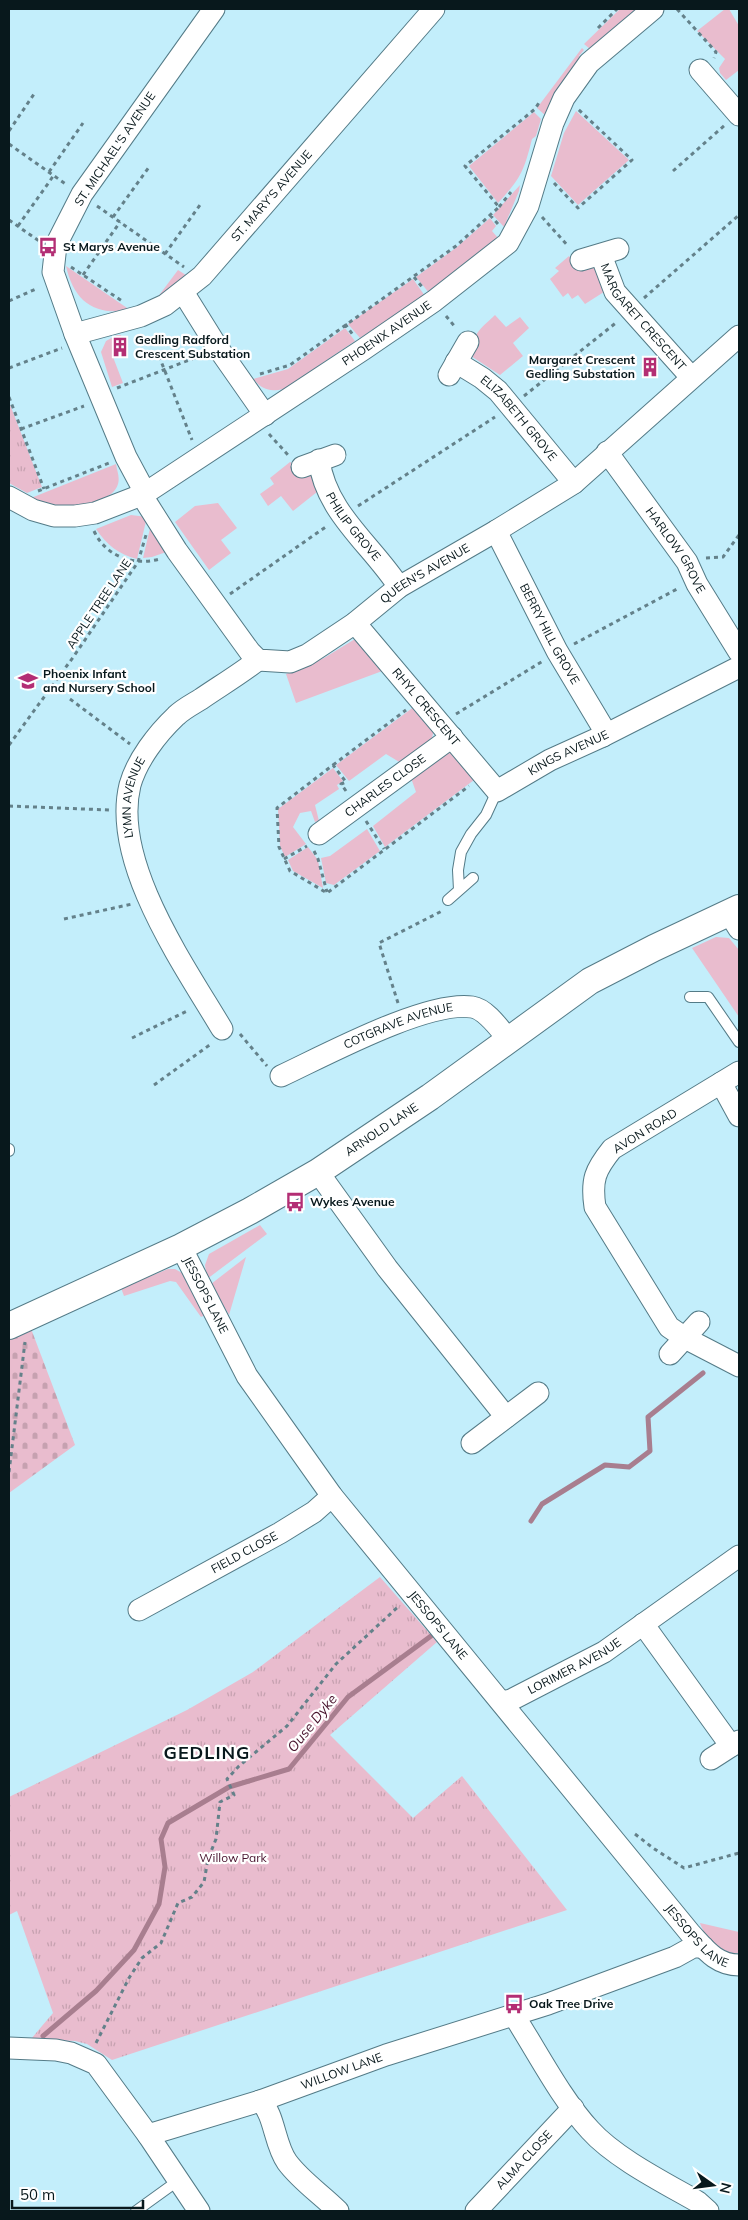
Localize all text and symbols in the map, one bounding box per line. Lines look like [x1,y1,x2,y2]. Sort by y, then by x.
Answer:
street label: ST. MICHAEL'S AVENUE [71,89,158,209]
street label: ST. MARY'S AVENUE [228,147,315,244]
bus stop icon: St Marys Avenue [37,236,59,258]
place label: St Marys Avenue [63,239,160,254]
street label: MARGARET CRESCENT [598,261,690,374]
street label: PHOENIX AVENUE [339,297,434,368]
place label: Gedling Radford Crescent Substation [135,332,250,361]
building icon: Gedling Radford Crescent Substation [109,336,131,358]
place label: Margaret Crescent Gedling Substation [526,352,635,381]
building icon: Margaret Crescent Gedling Substation [639,356,661,378]
street label: ELIZABETH GROVE [478,372,560,464]
street label: PHILIP GROVE [323,490,384,564]
street label: HARLOW GROVE [643,504,709,596]
street label: QUEEN'S AVENUE [377,540,472,607]
street label: APPLE TREE LANE [63,556,134,651]
street label: BERRY HILL GROVE [517,581,583,687]
street label: RHYL CRESCENT [389,665,464,749]
place label: Phoenix Infant and Nursery School [43,666,155,695]
school or university icon: Phoenix Infant and Nursery School [17,670,39,692]
street label: KINGS AVENUE [525,727,611,778]
street label: CHARLES CLOSE [341,751,428,820]
street label: LYMN AVENUE [119,754,148,839]
street label: COTGRAVE AVENUE [341,999,454,1052]
street label: ARNOLD LANE [342,1099,421,1159]
street label: AVON ROAD [610,1105,680,1156]
bus stop icon: Wykes Avenue [284,1191,306,1213]
place label: Wykes Avenue [310,1194,395,1209]
street label: JESSOPS LANE [180,1254,232,1336]
street label: FIELD CLOSE [208,1528,280,1576]
street label: JESSOPS LANE [406,1587,471,1662]
street label: LORIMER AVENUE [525,1634,624,1697]
water label: Ouse Dyke [283,1690,341,1756]
district label: GEDLING [164,1741,250,1764]
park label: Willow Park [199,1850,268,1865]
street label: JESSOPS LANE [662,1901,731,1970]
bus stop icon: Oak Tree Drive [503,1993,525,2015]
place label: Oak Tree Drive [529,1996,614,2011]
street label: WILLOW LANE [299,2049,384,2092]
street label: ALMA CLOSE [492,2127,555,2192]
north arrow [688,2160,738,2210]
scale bar [12,2178,144,2210]
text: N [716,2181,736,2195]
text: 50 m [20,2185,55,2204]

